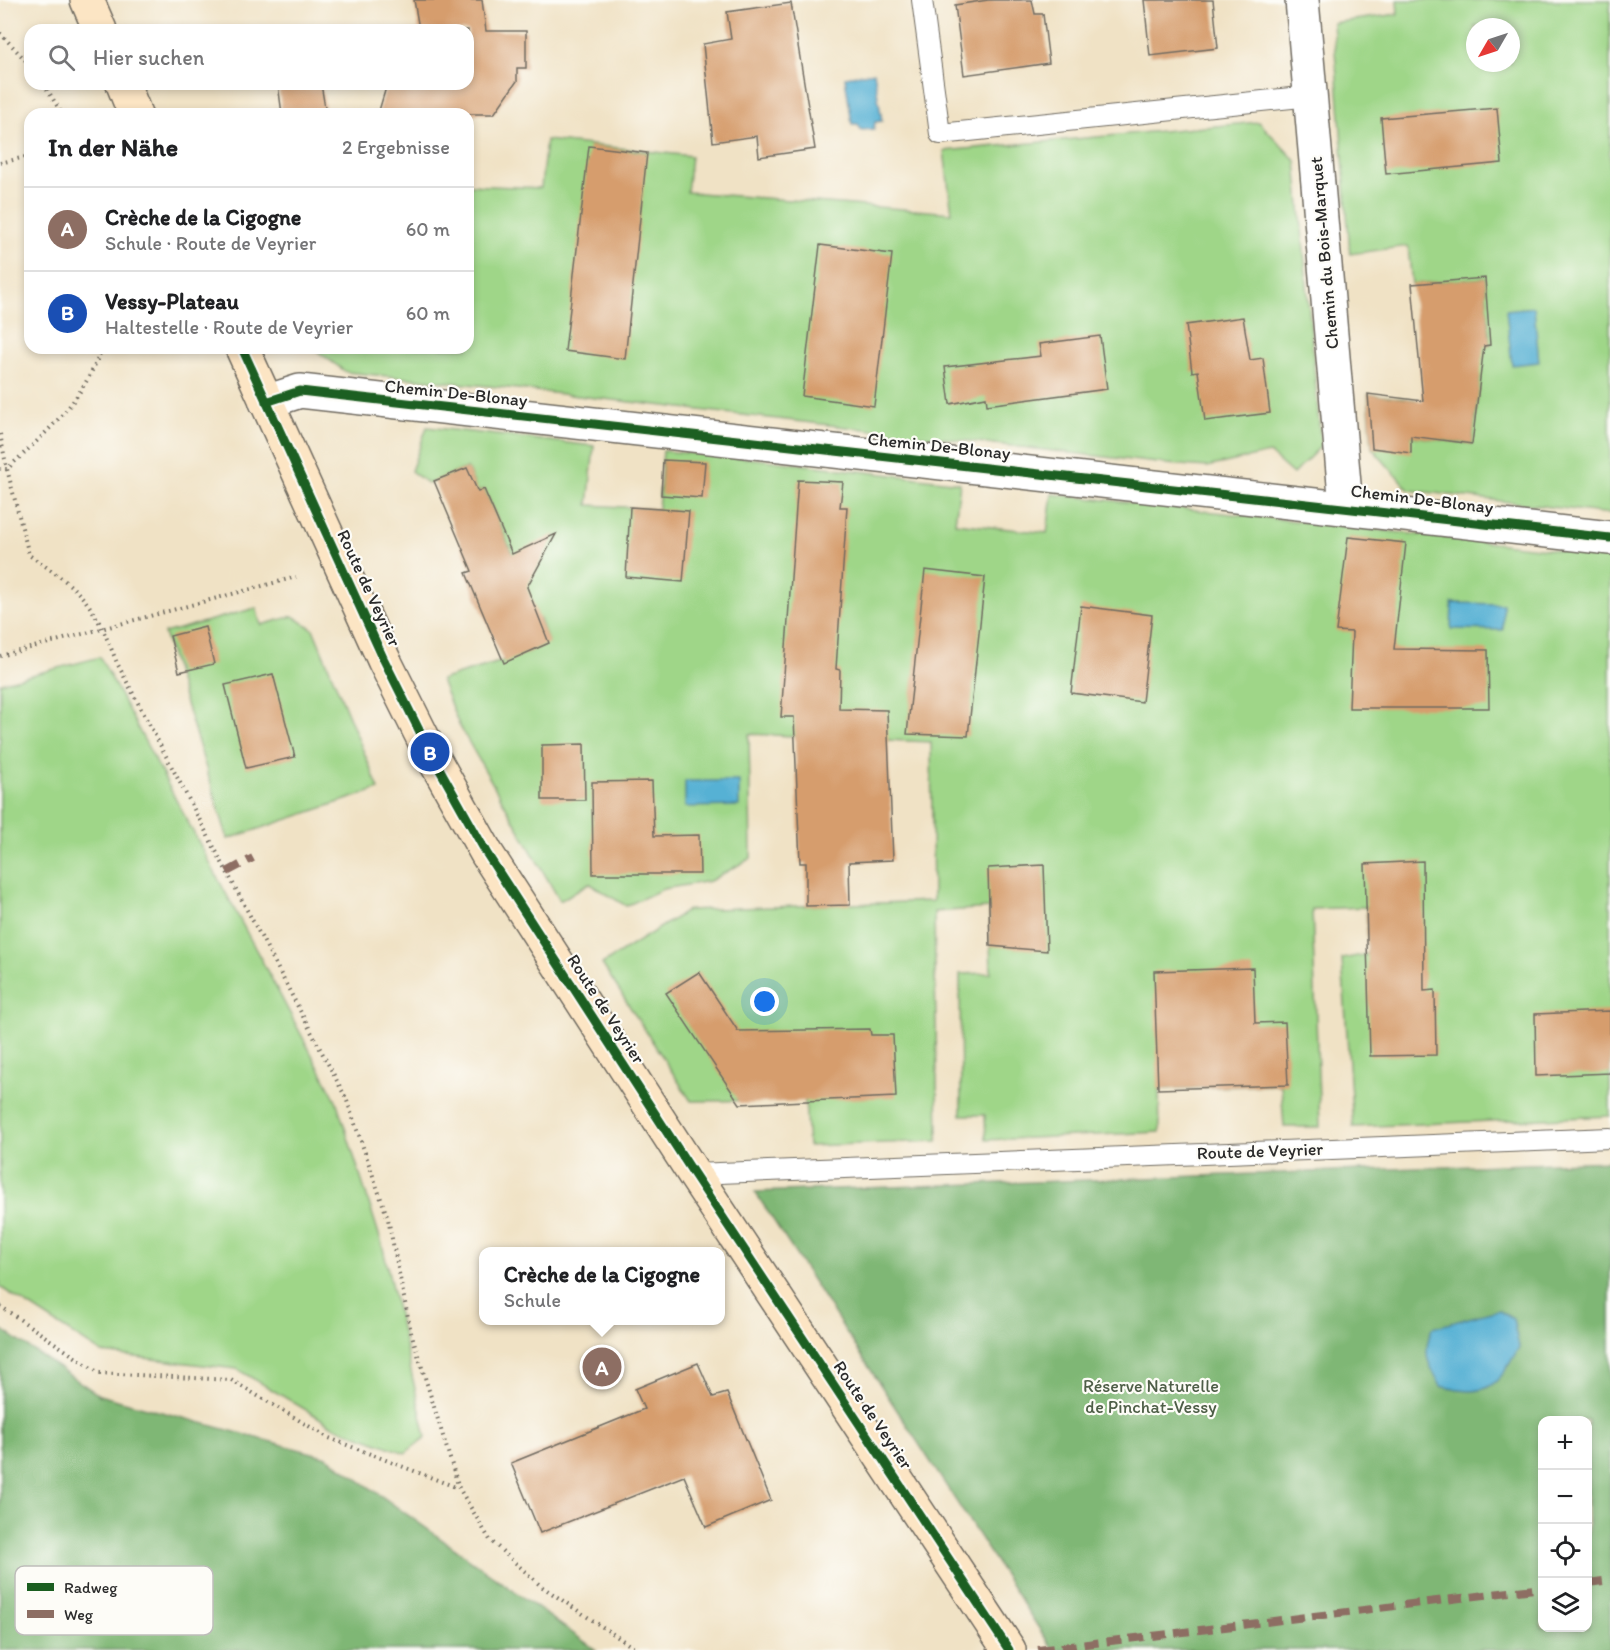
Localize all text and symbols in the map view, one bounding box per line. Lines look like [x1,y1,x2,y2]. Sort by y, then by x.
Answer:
north arrow [1466,18,1520,72]
search box [24,24,474,90]
icon: search [45,41,78,74]
text: Hier suchen [93,44,204,71]
text: In der Nähe [48,131,178,163]
text: 2 Ergebnisse [342,135,450,159]
street label: Chemin du Bois-Marquet [1305,155,1343,350]
text: Crèche de la Cigogne [105,204,301,231]
text: A [61,217,74,241]
text: 60 m [406,217,450,241]
text: Schule · Route de Veyrier [105,231,316,255]
text: Vessy-Plateau [105,288,239,315]
text: B [61,301,74,325]
text: 60 m [406,301,450,325]
text: Haltestelle · Route de Veyrier [105,315,353,339]
street label: Chemin De-Blonay [383,375,529,411]
street label: Chemin De-Blonay [866,428,1012,464]
street label: Chemin De-Blonay [1349,479,1495,519]
street label: Route de Veyrier [332,526,406,650]
pin: B [410,730,450,774]
street label: Route de Veyrier [562,950,650,1068]
your location [750,987,779,1016]
street label: Route de Veyrier [1196,1138,1324,1164]
popup [479,1247,725,1325]
text: Crèche de la Cigogne [504,1261,700,1288]
text: Schule [504,1288,561,1312]
pin: A [582,1344,622,1390]
street label: Route de Veyrier [829,1356,918,1474]
park label: Réserve Naturelle de Pinchat-Vessy [1083,1375,1219,1418]
map controls [1538,1416,1592,1632]
button: + [1538,1416,1592,1470]
button: − [1538,1470,1592,1524]
button: locate [1538,1524,1592,1578]
legend [15,1566,213,1635]
text: Radweg [64,1578,118,1597]
button: layers [1538,1578,1592,1632]
text: Weg [64,1605,94,1624]

